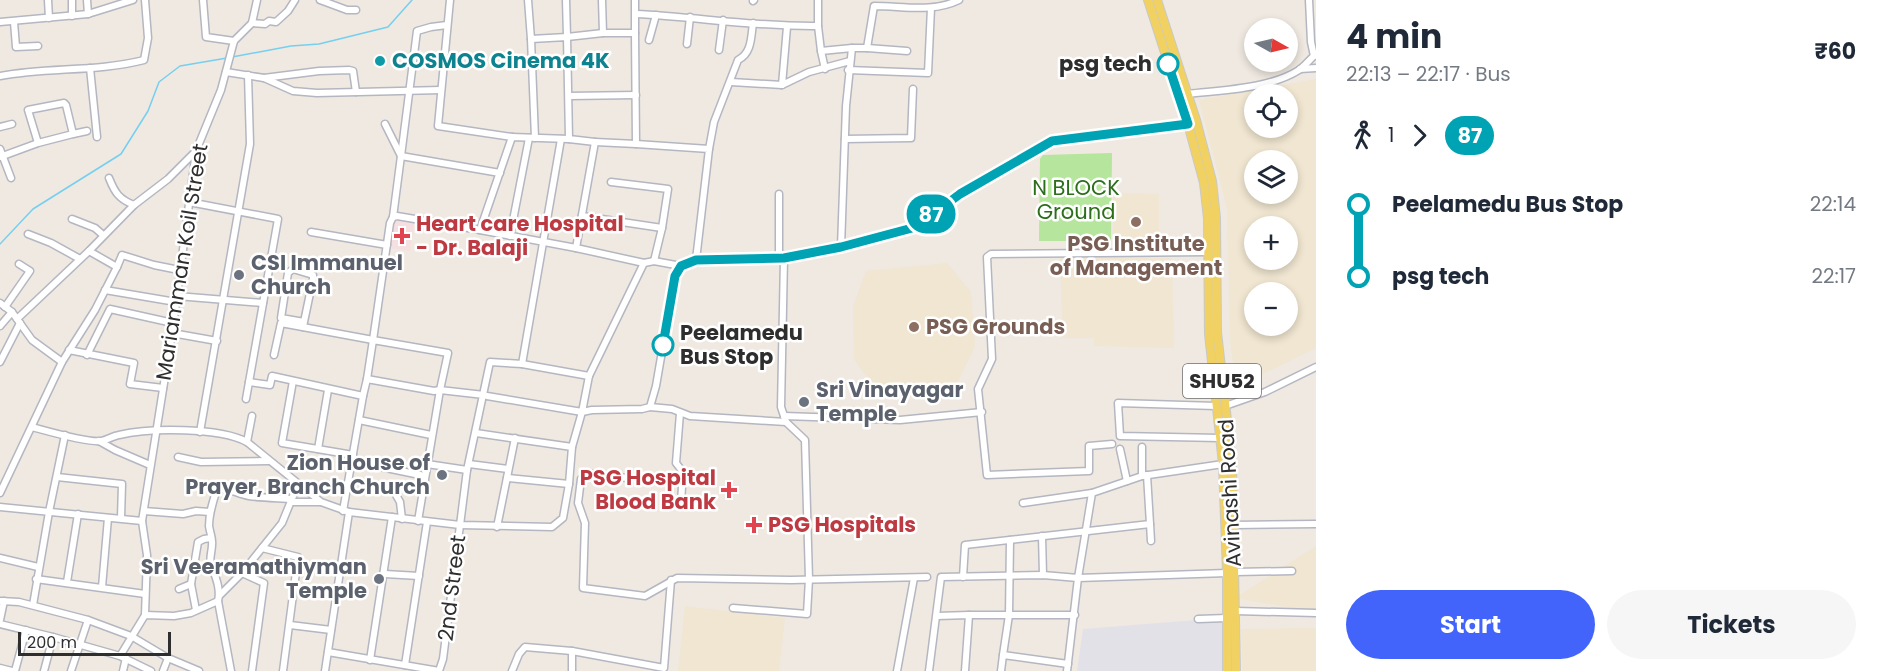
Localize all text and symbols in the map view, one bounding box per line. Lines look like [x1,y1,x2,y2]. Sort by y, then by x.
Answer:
text: 4 min [1346,13,1442,60]
north arrow [1244,18,1298,72]
map controls [1244,18,1298,336]
text: ₹60 [1814,36,1856,67]
place label: COSMOS Cinema 4K [392,46,610,75]
place label: psg tech [1059,49,1152,78]
marker: psg tech [1157,53,1179,75]
marker: COSMOS Cinema 4K [373,54,387,68]
text: 22:13 – 22:17 · Bus [1346,60,1511,88]
button: locate [1244,84,1298,138]
icon: walk [1346,119,1379,152]
icon: forward [1403,119,1436,152]
text: 1 [1388,121,1394,149]
text: 87 [1457,121,1482,150]
street label: Mariamman Koil Street [148,141,215,382]
button: layers [1244,150,1298,204]
park label: N BLOCK Ground [1032,173,1120,226]
text: Peelamedu Bus Stop [1392,189,1623,220]
text: 22:14 [1810,190,1856,218]
line badge: 87 [904,194,958,234]
text: 87 [919,200,943,229]
place label: Heart care Hospital - Dr. Balaji [416,209,624,262]
marker: PSG Institute of Management [1129,215,1143,229]
button: + [1244,216,1298,270]
marker: Heart care Hospital - Dr. Balaji [393,227,411,245]
place label: PSG Institute of Management [1050,229,1222,282]
place label: CSI Immanuel Church [251,248,403,301]
text: psg tech [1392,261,1489,292]
text: 22:17 [1811,262,1856,290]
marker: CSI Immanuel Church [232,268,246,282]
button: − [1244,282,1298,336]
place label: PSG Grounds [926,312,1065,341]
place label: Peelamedu Bus Stop [680,318,803,371]
marker: PSG Grounds [907,320,921,334]
marker: Peelamedu Bus Stop [652,334,674,356]
road number: SHU52 [1183,364,1261,398]
place label: Sri Vinayagar Temple [816,375,964,428]
marker: Sri Vinayagar Temple [797,395,811,409]
street label: Avinashi Road [1211,418,1248,568]
place label: Zion House of Prayer, Branch Church [185,448,430,501]
place label: PSG Hospital Blood Bank [580,463,716,516]
marker: Zion House of Prayer, Branch Church [435,468,449,482]
marker: PSG Hospital Blood Bank [720,481,738,499]
place label: PSG Hospitals [768,510,916,539]
marker: PSG Hospitals [745,516,763,534]
street label: 2nd Street [431,533,472,643]
place label: Sri Veeramathiyman Temple [141,552,367,605]
marker: Sri Veeramathiyman Temple [372,572,386,586]
button: Start [1346,590,1595,659]
button: Tickets [1607,590,1856,659]
scale bar [18,629,171,656]
text: 200 m [27,631,77,654]

